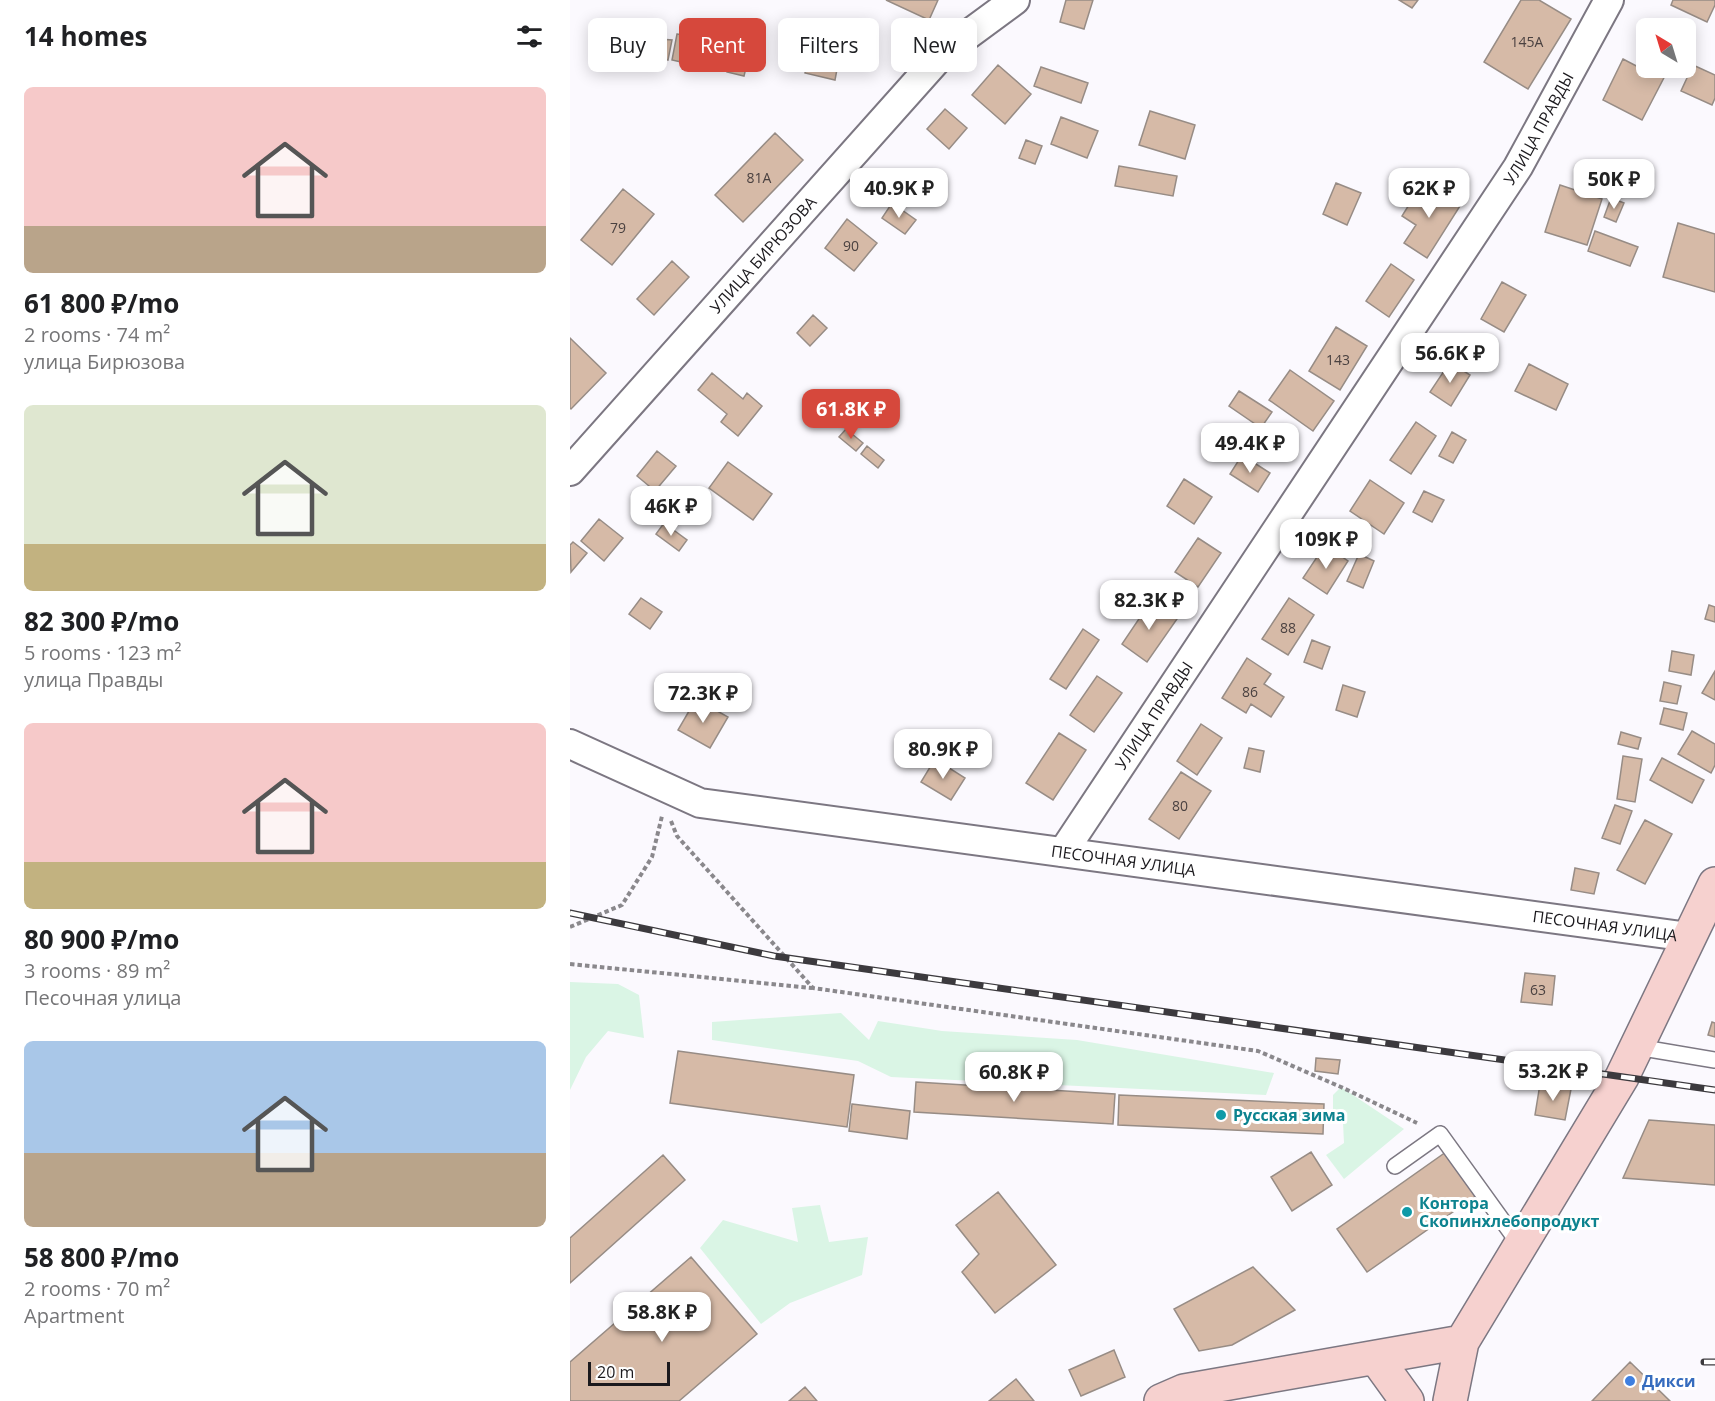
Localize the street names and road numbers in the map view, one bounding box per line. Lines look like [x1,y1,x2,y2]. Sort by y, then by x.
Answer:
street label: УЛИЦА ПРАВДЫ [1498,68,1579,189]
street label: УЛИЦА БИРЮЗОВА [705,191,822,318]
street label: УЛИЦА ПРАВДЫ [1110,657,1198,774]
street label: ПЕСОЧНАЯ УЛИЦА [1050,840,1198,881]
street label: ПЕСОЧНАЯ УЛИЦА [1531,905,1679,946]

